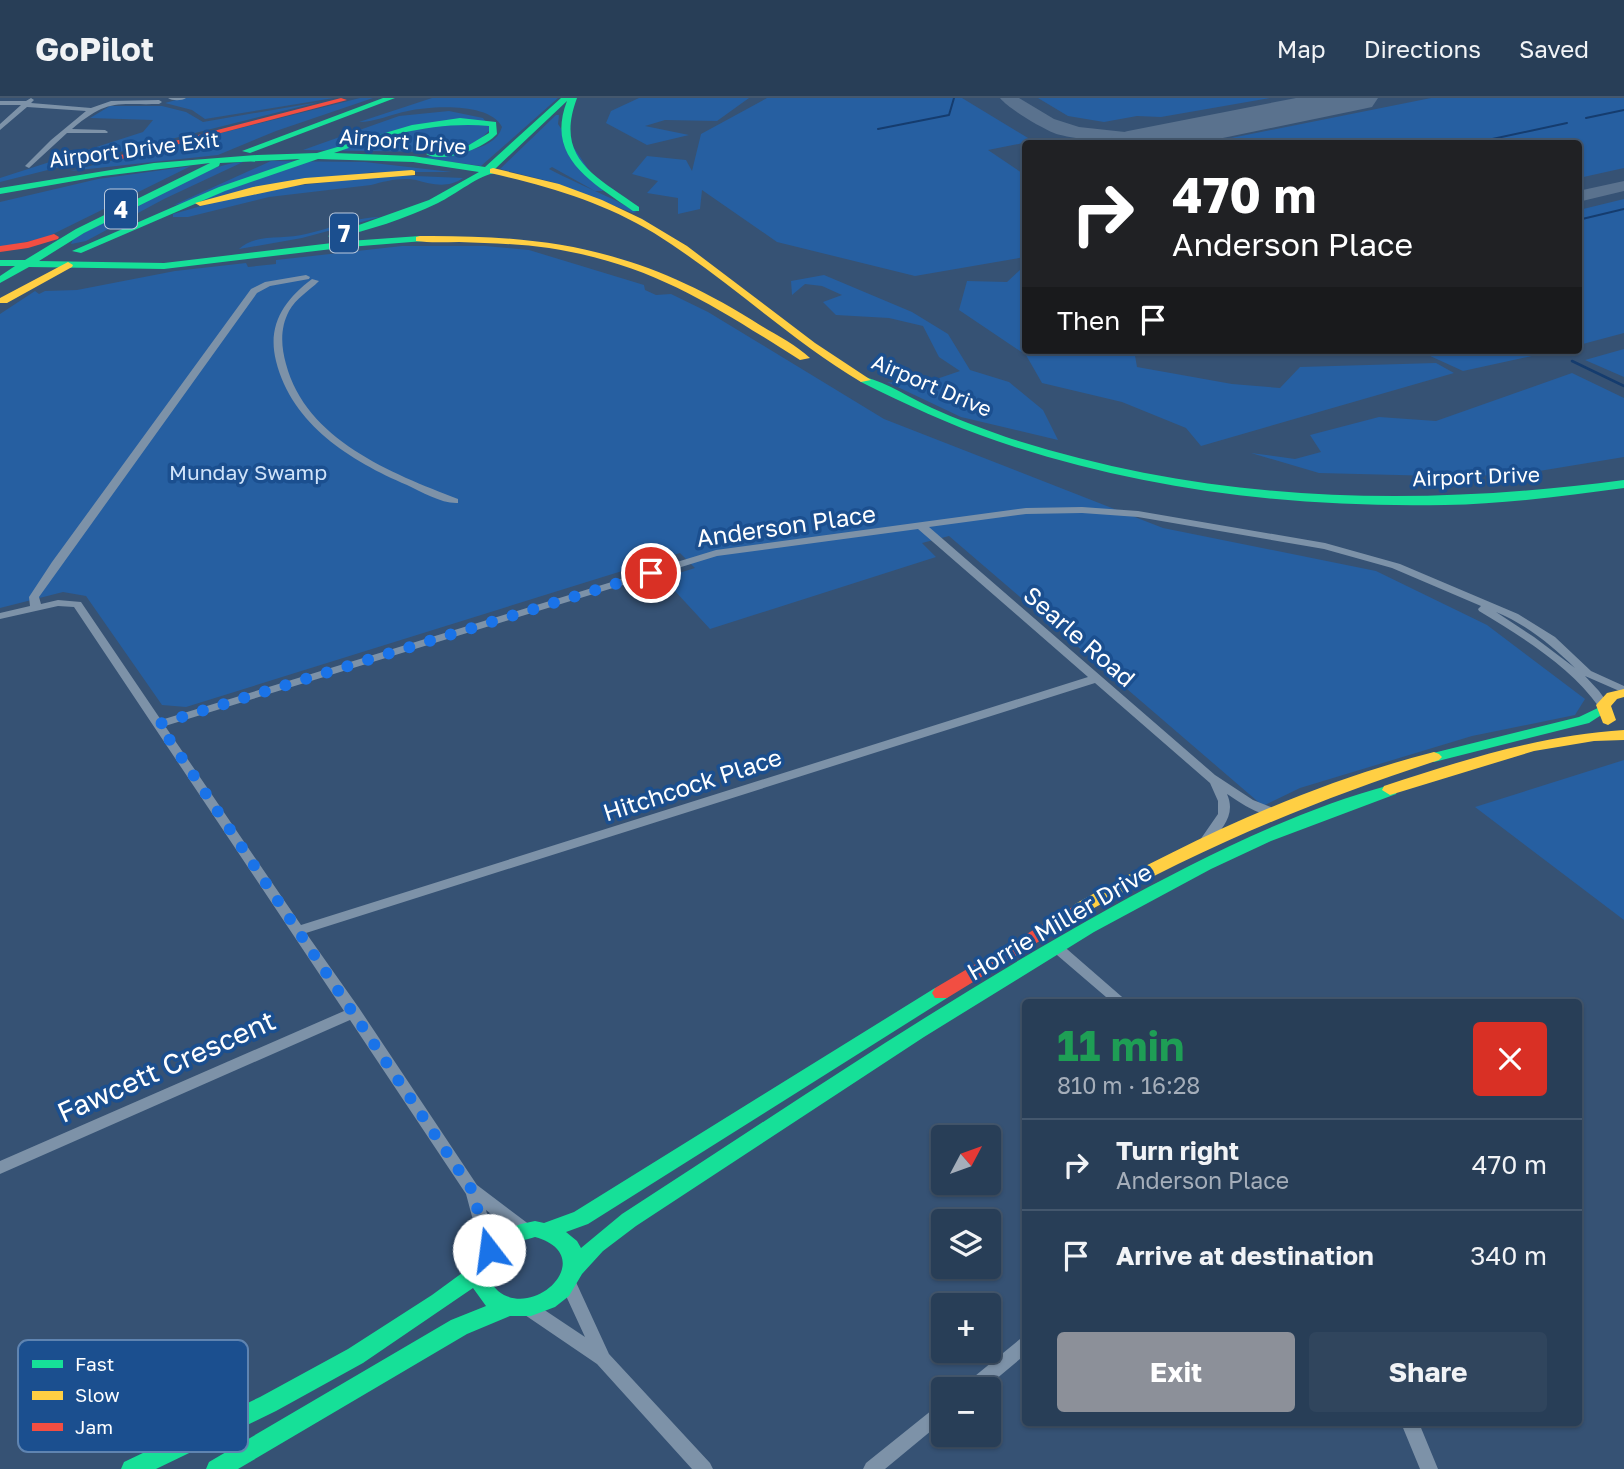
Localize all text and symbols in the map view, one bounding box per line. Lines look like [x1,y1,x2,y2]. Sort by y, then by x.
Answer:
text: GoPilot [35,29,154,68]
text: Map [1277,34,1326,63]
text: Directions [1364,34,1481,63]
text: Saved [1519,34,1589,63]
street label: Airport Drive [338,122,468,160]
street label: Airport Drive Exit [47,126,221,172]
text: 470 m [1172,165,1316,224]
icon: right [1057,168,1148,259]
road number: 4 [105,190,137,228]
road number: 7 [330,214,358,252]
text: Anderson Place [1172,225,1413,263]
icon: arrive [1134,301,1172,339]
text: Then [1057,305,1120,336]
street label: Airport Drive [868,348,996,422]
park label: Munday Swamp [169,459,327,485]
street label: Airport Drive [1412,461,1540,491]
street label: Anderson Place [694,498,878,552]
pin [621,543,681,603]
icon: arrive [632,554,670,592]
street label: Searle Road [1018,580,1142,692]
street label: Hitchcock Place [599,741,785,827]
street label: Horrie Miller Drive [961,856,1157,986]
street label: Fawcett Crescent [52,1003,280,1129]
text: 11 min [1057,1020,1184,1070]
button: close [1473,1022,1547,1096]
text: 810 m · 16:28 [1057,1071,1200,1099]
north arrow [931,1125,1001,1195]
map controls [931,1125,1001,1447]
text: Turn right [1116,1135,1239,1166]
icon: right [1057,1146,1095,1184]
text: 470 m [1472,1149,1547,1180]
text: Anderson Place [1116,1166,1289,1194]
button: layers [931,1209,1001,1279]
position arrow [452,1213,526,1287]
icon: arrive [1057,1237,1095,1275]
text: Arrive at destination [1116,1240,1374,1271]
text: 340 m [1470,1240,1547,1271]
button: + [931,1293,1001,1363]
button: Exit [1057,1332,1295,1412]
button: Share [1309,1332,1547,1412]
legend [18,1340,248,1452]
text: Fast [75,1352,114,1375]
button: − [931,1377,1001,1447]
text: Slow [75,1383,120,1406]
text: Jam [75,1415,113,1438]

